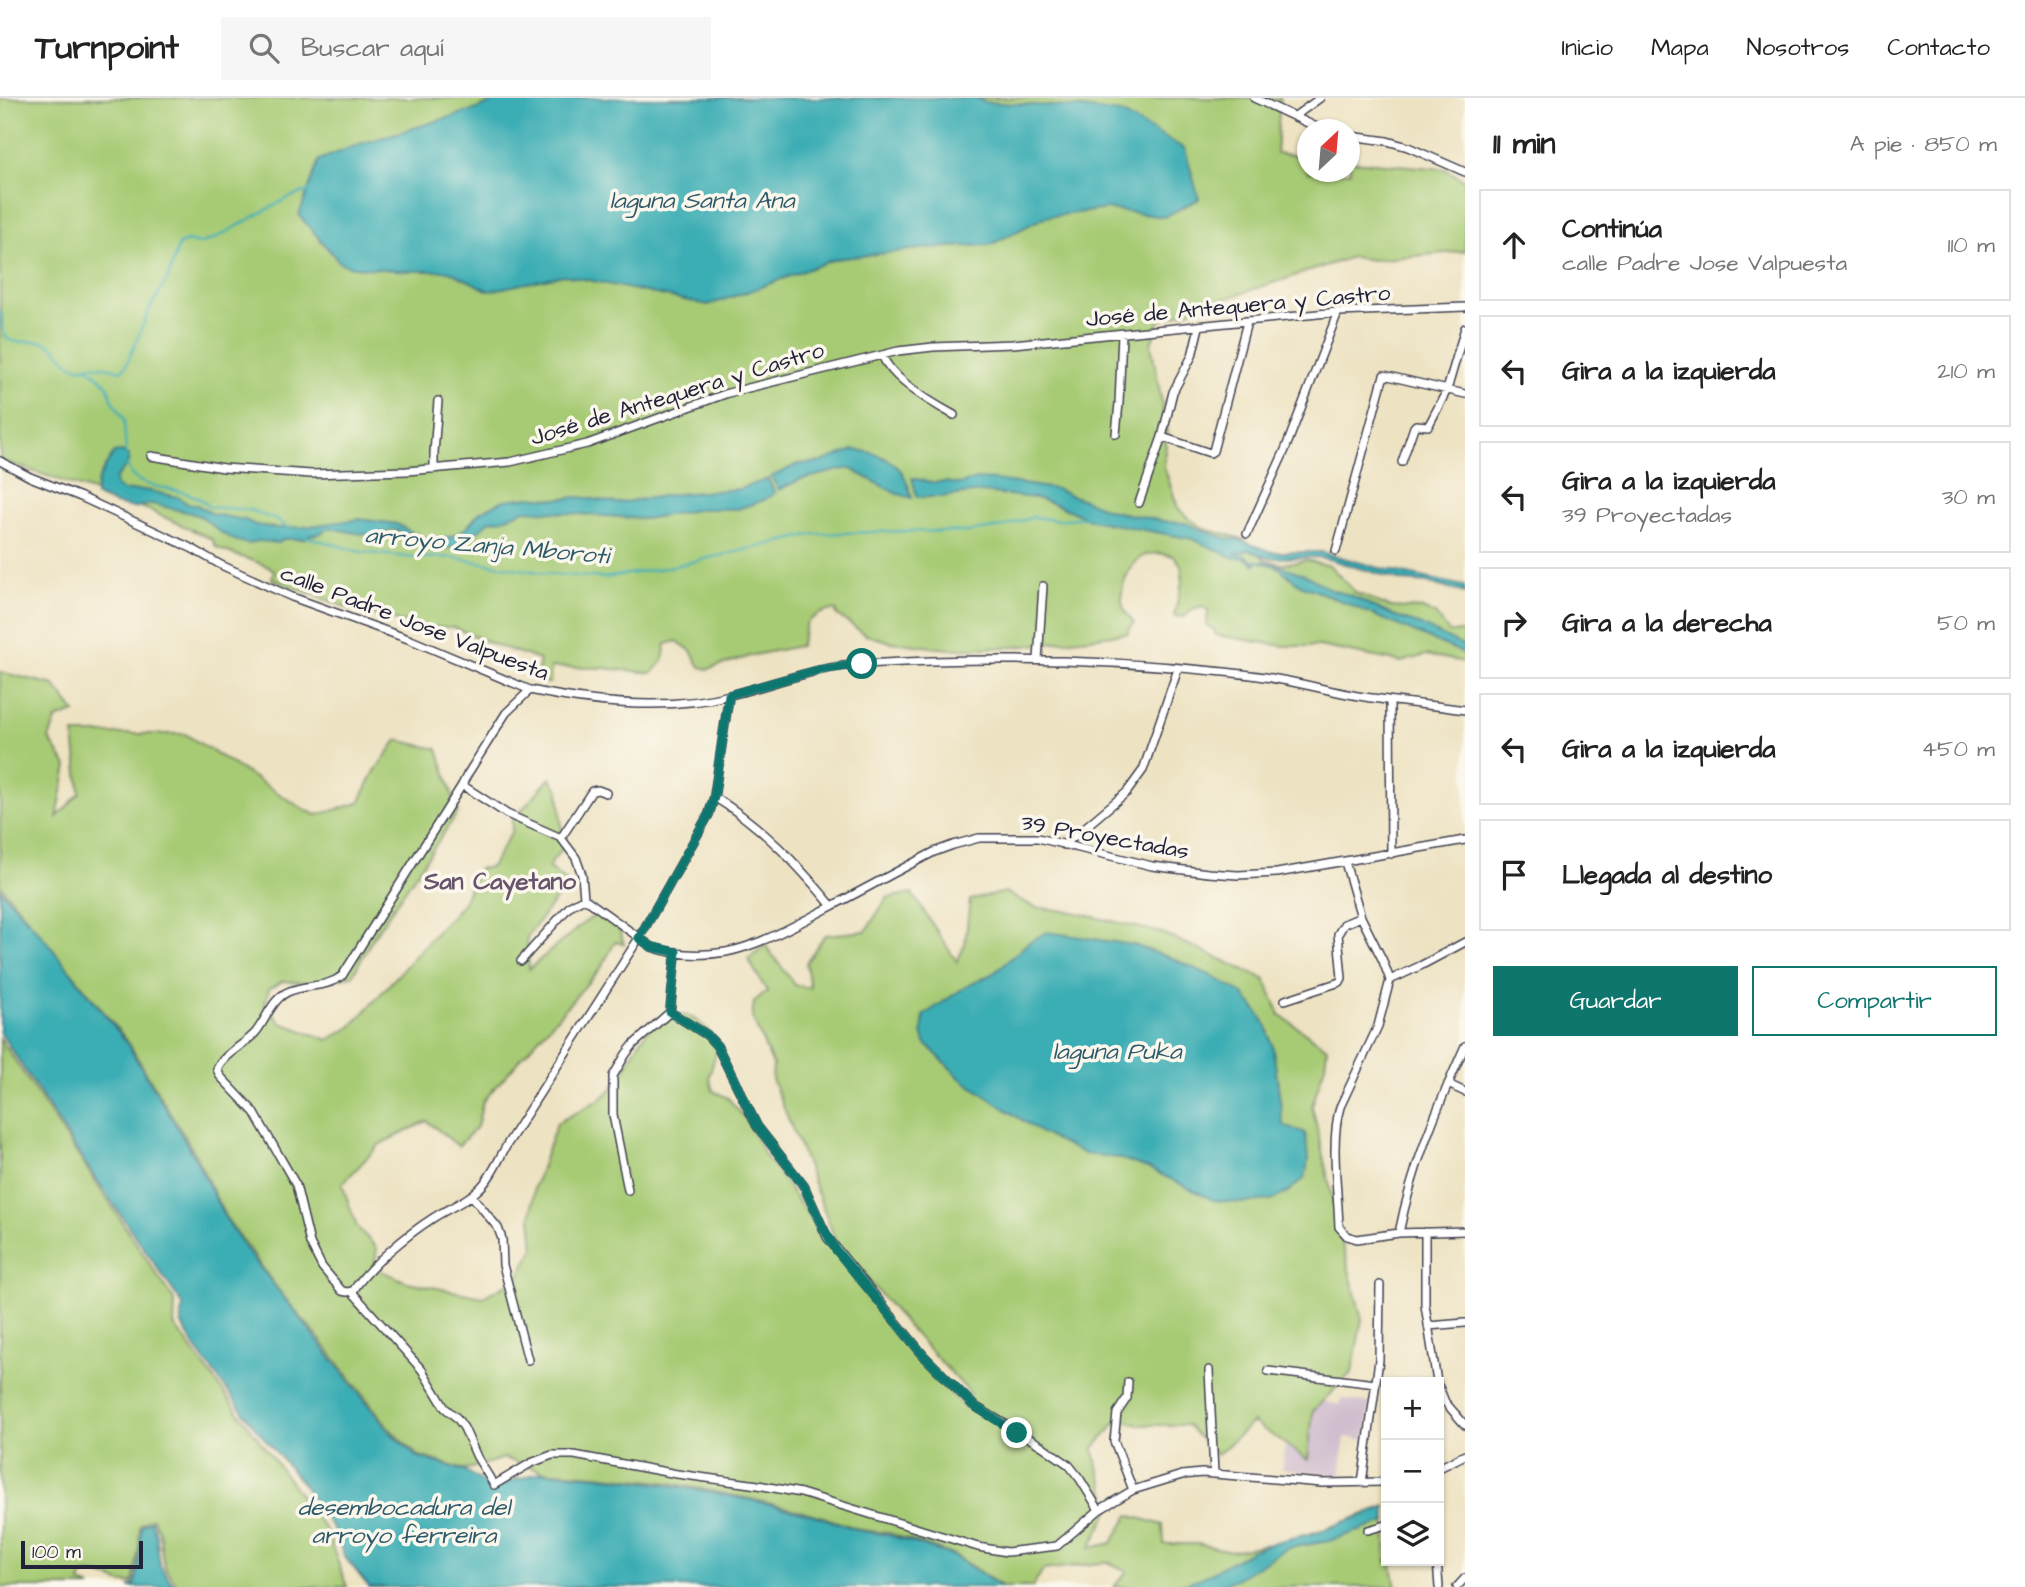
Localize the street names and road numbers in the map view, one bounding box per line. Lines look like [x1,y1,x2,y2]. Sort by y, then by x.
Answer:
street label: José de Antequera y Castro [1084,277,1392,336]
street label: José de Antequera y Castro [527,334,828,455]
street label: calle Padre Jose Valpuesta [276,557,554,689]
street label: 39 Proyectadas [1018,806,1191,868]

